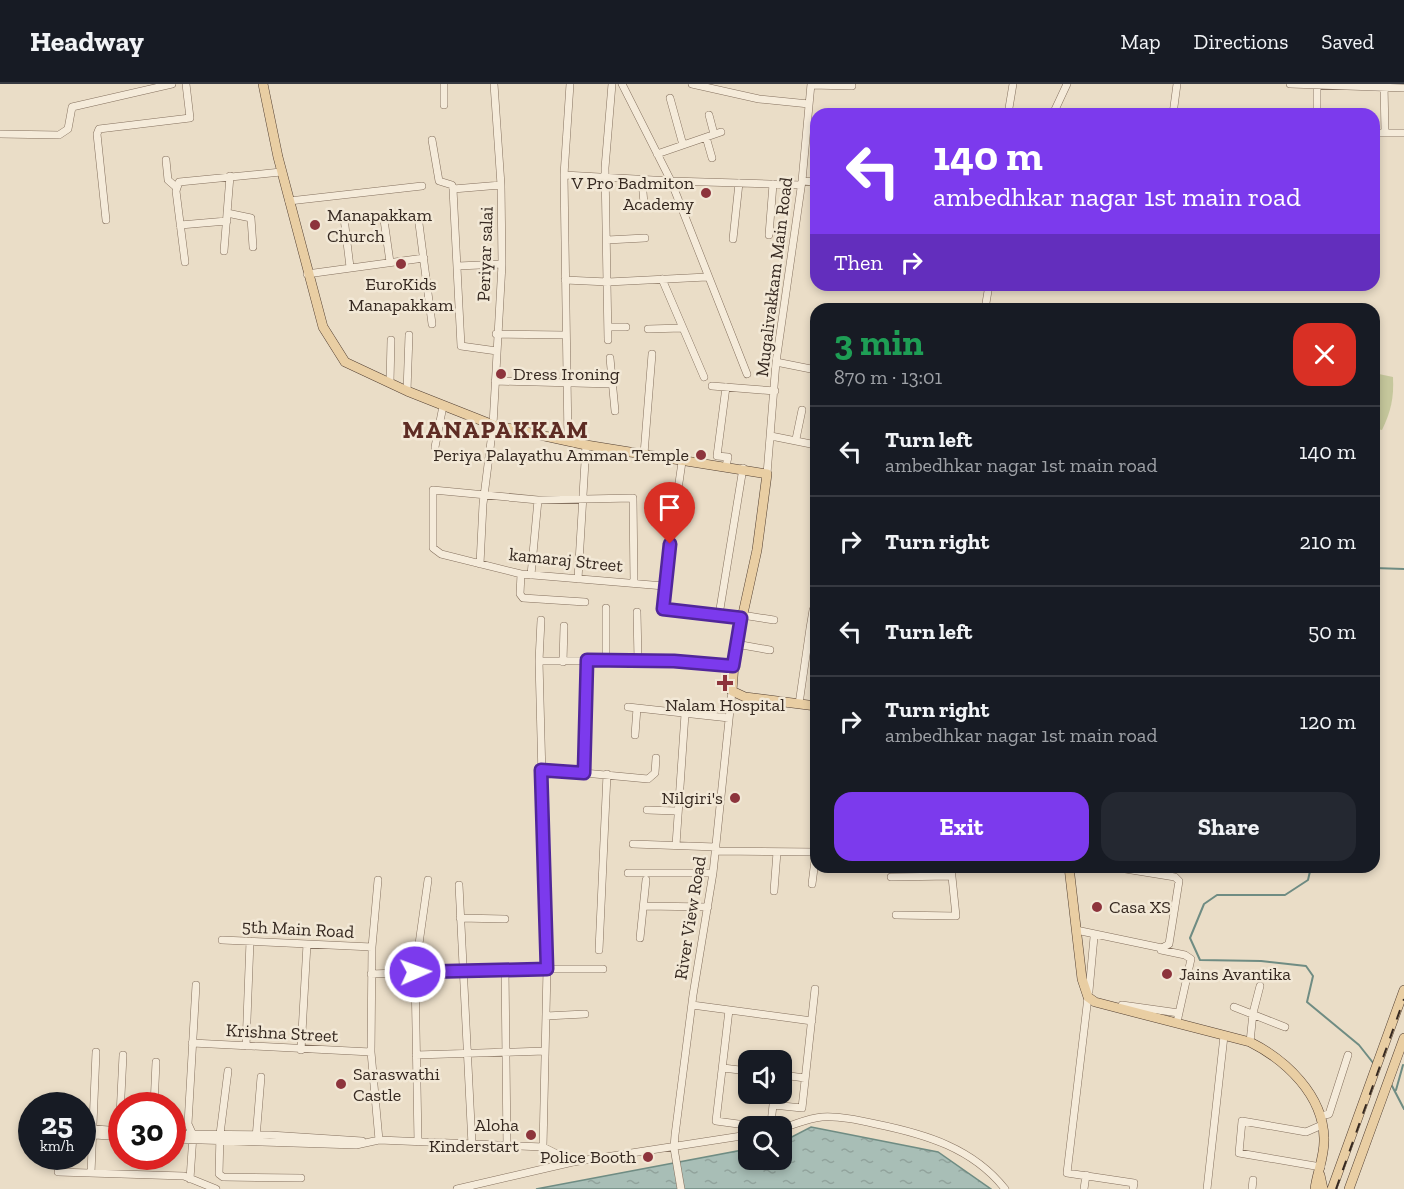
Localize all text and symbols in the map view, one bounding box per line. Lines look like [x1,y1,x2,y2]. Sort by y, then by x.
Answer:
text: Headway [30,25,144,58]
text: Map [1121,29,1161,54]
text: Directions [1194,29,1288,54]
text: Saved [1321,29,1374,54]
text: 140 m [933,130,1043,181]
icon: left [834,132,912,210]
place label: V Pro Badmiton Academy [570,172,695,215]
street label: Mugalivakkam Main Road [751,176,797,378]
text: ambedhkar nagar 1st main road [933,181,1301,213]
marker: V Pro Badmiton Academy [699,186,713,200]
place label: Manapakkam Church [327,204,432,247]
street label: Periyar salai [472,206,498,302]
marker: Manapakkam Church [308,218,322,232]
icon: right [895,246,928,279]
text: Then [834,249,883,276]
marker: EuroKids Manapakkam [394,257,408,271]
place label: EuroKids Manapakkam [349,273,454,316]
text: 3 min [834,321,924,364]
button: close [1293,323,1356,386]
place label: Dress Ironing [513,363,620,385]
text: 870 m · 13:01 [834,365,942,389]
marker: Dress Ironing [494,367,508,381]
district label: MANAPAKKAM [403,415,589,444]
text: Turn left [885,426,972,453]
icon: left [834,435,867,468]
text: 140 m [1299,438,1356,465]
place label: Periya Palayathu Amman Temple [433,444,689,466]
marker: Periya Palayathu Amman Temple [694,448,708,462]
text: ambedhkar nagar 1st main road [885,453,1157,477]
pin [644,482,695,544]
icon: arrive [653,491,686,524]
icon: right [834,525,867,558]
text: Turn right [885,528,989,555]
text: 210 m [1300,528,1356,555]
street label: kamaraj Street [508,543,624,577]
icon: left [834,615,867,648]
text: Turn left [885,618,972,645]
text: 50 m [1308,618,1356,645]
marker: Nalam Hospital [716,674,734,692]
place label: Nalam Hospital [665,694,785,716]
text: Turn right [885,696,989,723]
icon: right [834,705,867,738]
text: 120 m [1300,708,1356,735]
text: ambedhkar nagar 1st main road [885,723,1157,747]
place label: Nilgiri's [662,787,723,809]
marker: Nilgiri's [728,791,742,805]
button: Exit [834,792,1089,861]
button: Share [1101,792,1356,861]
street label: River View Road [669,855,711,981]
place label: Casa XS [1109,896,1171,918]
marker: Casa XS [1090,900,1104,914]
street label: 5th Main Road [241,915,355,943]
position arrow [383,940,447,1004]
place label: Jains Avantika [1179,963,1291,985]
marker: Jains Avantika [1160,967,1174,981]
street label: Krishna Street [225,1019,339,1047]
map controls [738,1050,792,1170]
button: sound [738,1050,792,1104]
place label: Saraswathi Castle [353,1063,440,1106]
marker: Saraswathi Castle [334,1077,348,1091]
speed limit sign: 30 [108,1092,186,1170]
text: 25 [41,1106,73,1142]
place label: Aloha Kinderstart [429,1114,519,1157]
button: search [738,1116,792,1170]
marker: Aloha Kinderstart [524,1128,538,1142]
text: km/h [40,1137,74,1155]
place label: Police Booth [540,1146,636,1168]
marker: Police Booth [641,1150,655,1164]

